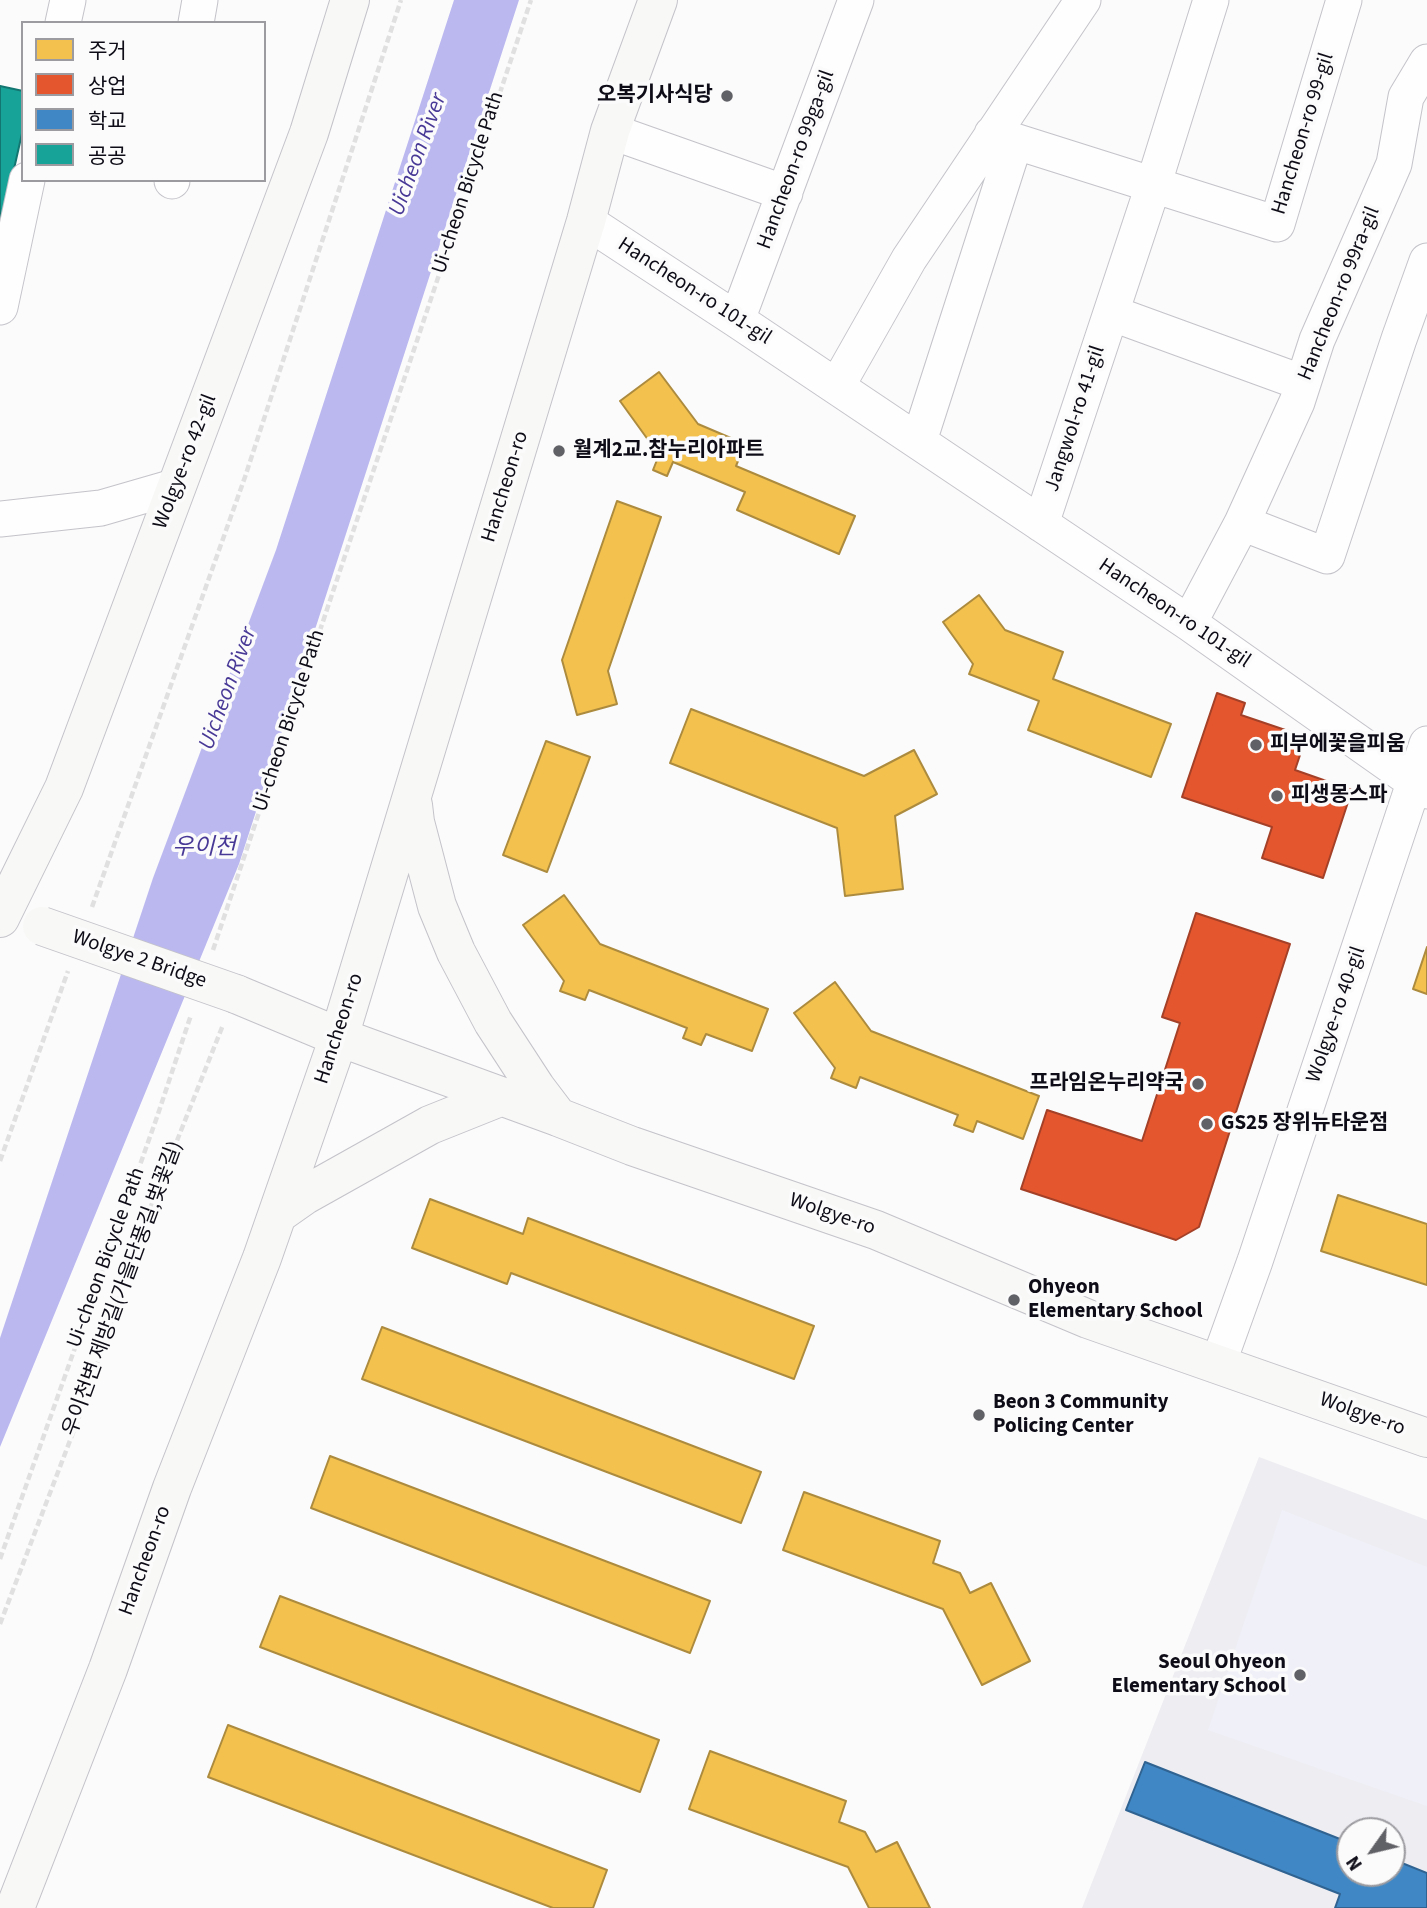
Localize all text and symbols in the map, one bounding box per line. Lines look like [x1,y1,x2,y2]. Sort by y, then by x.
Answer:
legend [21,21,266,182]
text: 주거 [88,36,127,66]
street label: Hancheon-ro 99-gil [1267,50,1341,218]
street label: Hancheon-ro 99ga-gil [753,67,841,253]
text: 상업 [88,71,127,101]
place label: 오복기사식당 [597,83,713,109]
marker: 오복기사식당 [719,88,735,104]
street label: Ui-cheon Bicycle Path [428,89,510,277]
water label: Uicheon River [384,90,454,220]
text: 학교 [88,106,127,136]
text: 공공 [88,141,127,171]
street label: Hancheon-ro 99ra-gil [1294,203,1386,385]
street label: Hancheon-ro 101-gil [612,233,776,351]
street label: Jangwol-ro 41-gil [1041,343,1111,495]
street label: Wolgye-ro 42-gil [149,391,223,533]
street label: Hancheon-ro [477,428,535,546]
place label: 월계2교.참누리아파트 [573,438,764,464]
marker: 월계2교.참누리아파트 [551,443,567,459]
street label: Hancheon-ro 101-gil [1093,554,1255,674]
water label: Uicheon River [194,624,264,754]
street label: Ui-cheon Bicycle Path [249,627,331,815]
place label: 피부에꽃을피움 [1270,732,1405,758]
marker: 피부에꽃을피움 [1248,737,1264,753]
place label: 피생몽스파 [1291,783,1388,809]
marker: 피생몽스파 [1269,788,1285,804]
water label: 우이천 [172,835,236,863]
street label: Wolgye 2 Bridge [69,925,209,995]
street label: Wolgye-ro 40-gil [1302,944,1372,1086]
street label: Hancheon-ro [310,970,370,1088]
place label: 프라임온누리약국 [1029,1071,1184,1097]
marker: 프라임온누리약국 [1190,1076,1206,1092]
place label: GS25 장위뉴타운점 [1221,1111,1388,1137]
marker: GS25 장위뉴타운점 [1199,1116,1215,1132]
street label: 우이천변 제방길(가을단풍길,벚꽃길) [59,1138,189,1440]
street label: Ui-cheon Bicycle Path [63,1164,151,1352]
street label: Wolgye-ro [786,1189,878,1241]
place label: Ohyeon Elementary School [1028,1275,1202,1325]
marker: Ohyeon Elementary School [1006,1292,1022,1308]
street label: Wolgye-ro [1316,1388,1408,1442]
place label: Beon 3 Community Policing Center [993,1390,1168,1440]
marker: Beon 3 Community Policing Center [971,1407,987,1423]
street label: Hancheon-ro [114,1503,178,1619]
place label: Seoul Ohyeon Elementary School [1112,1650,1286,1700]
marker: Seoul Ohyeon Elementary School [1292,1667,1308,1683]
north arrow [1336,1817,1406,1887]
text: N [1340,1850,1370,1876]

